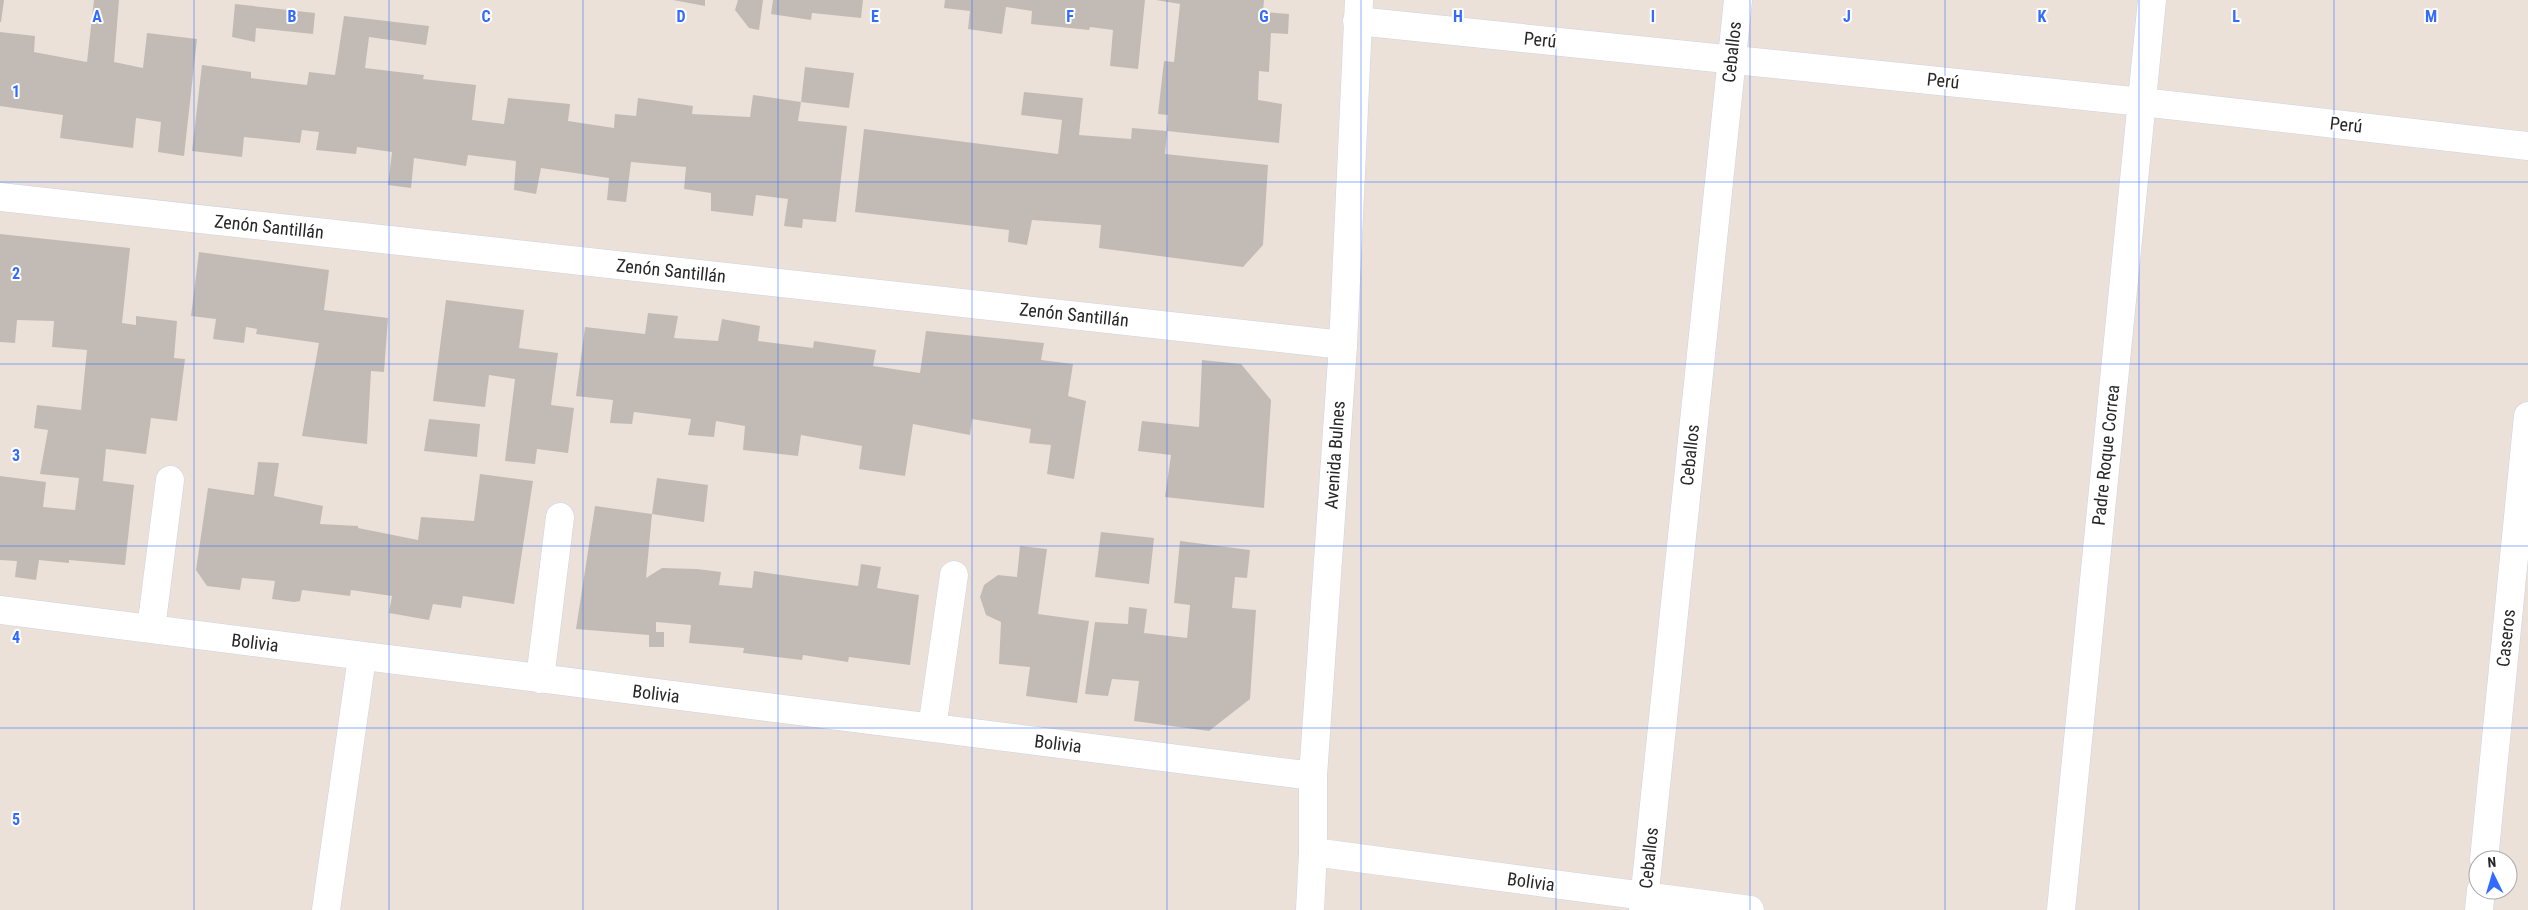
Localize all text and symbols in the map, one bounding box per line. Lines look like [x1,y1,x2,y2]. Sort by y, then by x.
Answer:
text: A [92,7,102,26]
text: B [288,7,297,26]
text: C [481,7,491,26]
text: D [676,7,686,26]
text: E [871,7,879,26]
text: F [1066,7,1074,26]
text: G [1259,7,1269,26]
text: H [1453,7,1463,26]
text: I [1651,7,1655,26]
text: J [1843,7,1851,26]
text: K [2038,7,2047,26]
text: L [2232,7,2240,26]
text: M [2425,7,2437,26]
street label: Ceballos [1718,20,1745,84]
street label: Perú [1523,27,1557,52]
street label: Perú [1926,68,1960,93]
text: 1 [12,82,20,101]
street label: Perú [2329,112,2363,137]
street label: Zenón Santillán [213,210,325,243]
street label: Zenón Santillán [615,254,727,287]
text: 2 [12,264,20,283]
street label: Zenón Santillán [1018,298,1130,331]
street label: Padre Roque Correa [2088,384,2123,526]
street label: Avenida Bulnes [1320,400,1349,510]
street label: Ceballos [1676,423,1703,487]
text: 3 [12,446,20,465]
street label: Caseros [2492,608,2519,668]
text: 4 [12,628,20,647]
street label: Bolivia [230,629,280,656]
street label: Bolivia [631,680,681,707]
street label: Bolivia [1033,730,1083,757]
text: 5 [12,810,20,829]
street label: Ceballos [1635,826,1662,890]
north arrow [2468,850,2518,900]
text: N [2487,854,2497,870]
street label: Bolivia [1506,868,1556,895]

